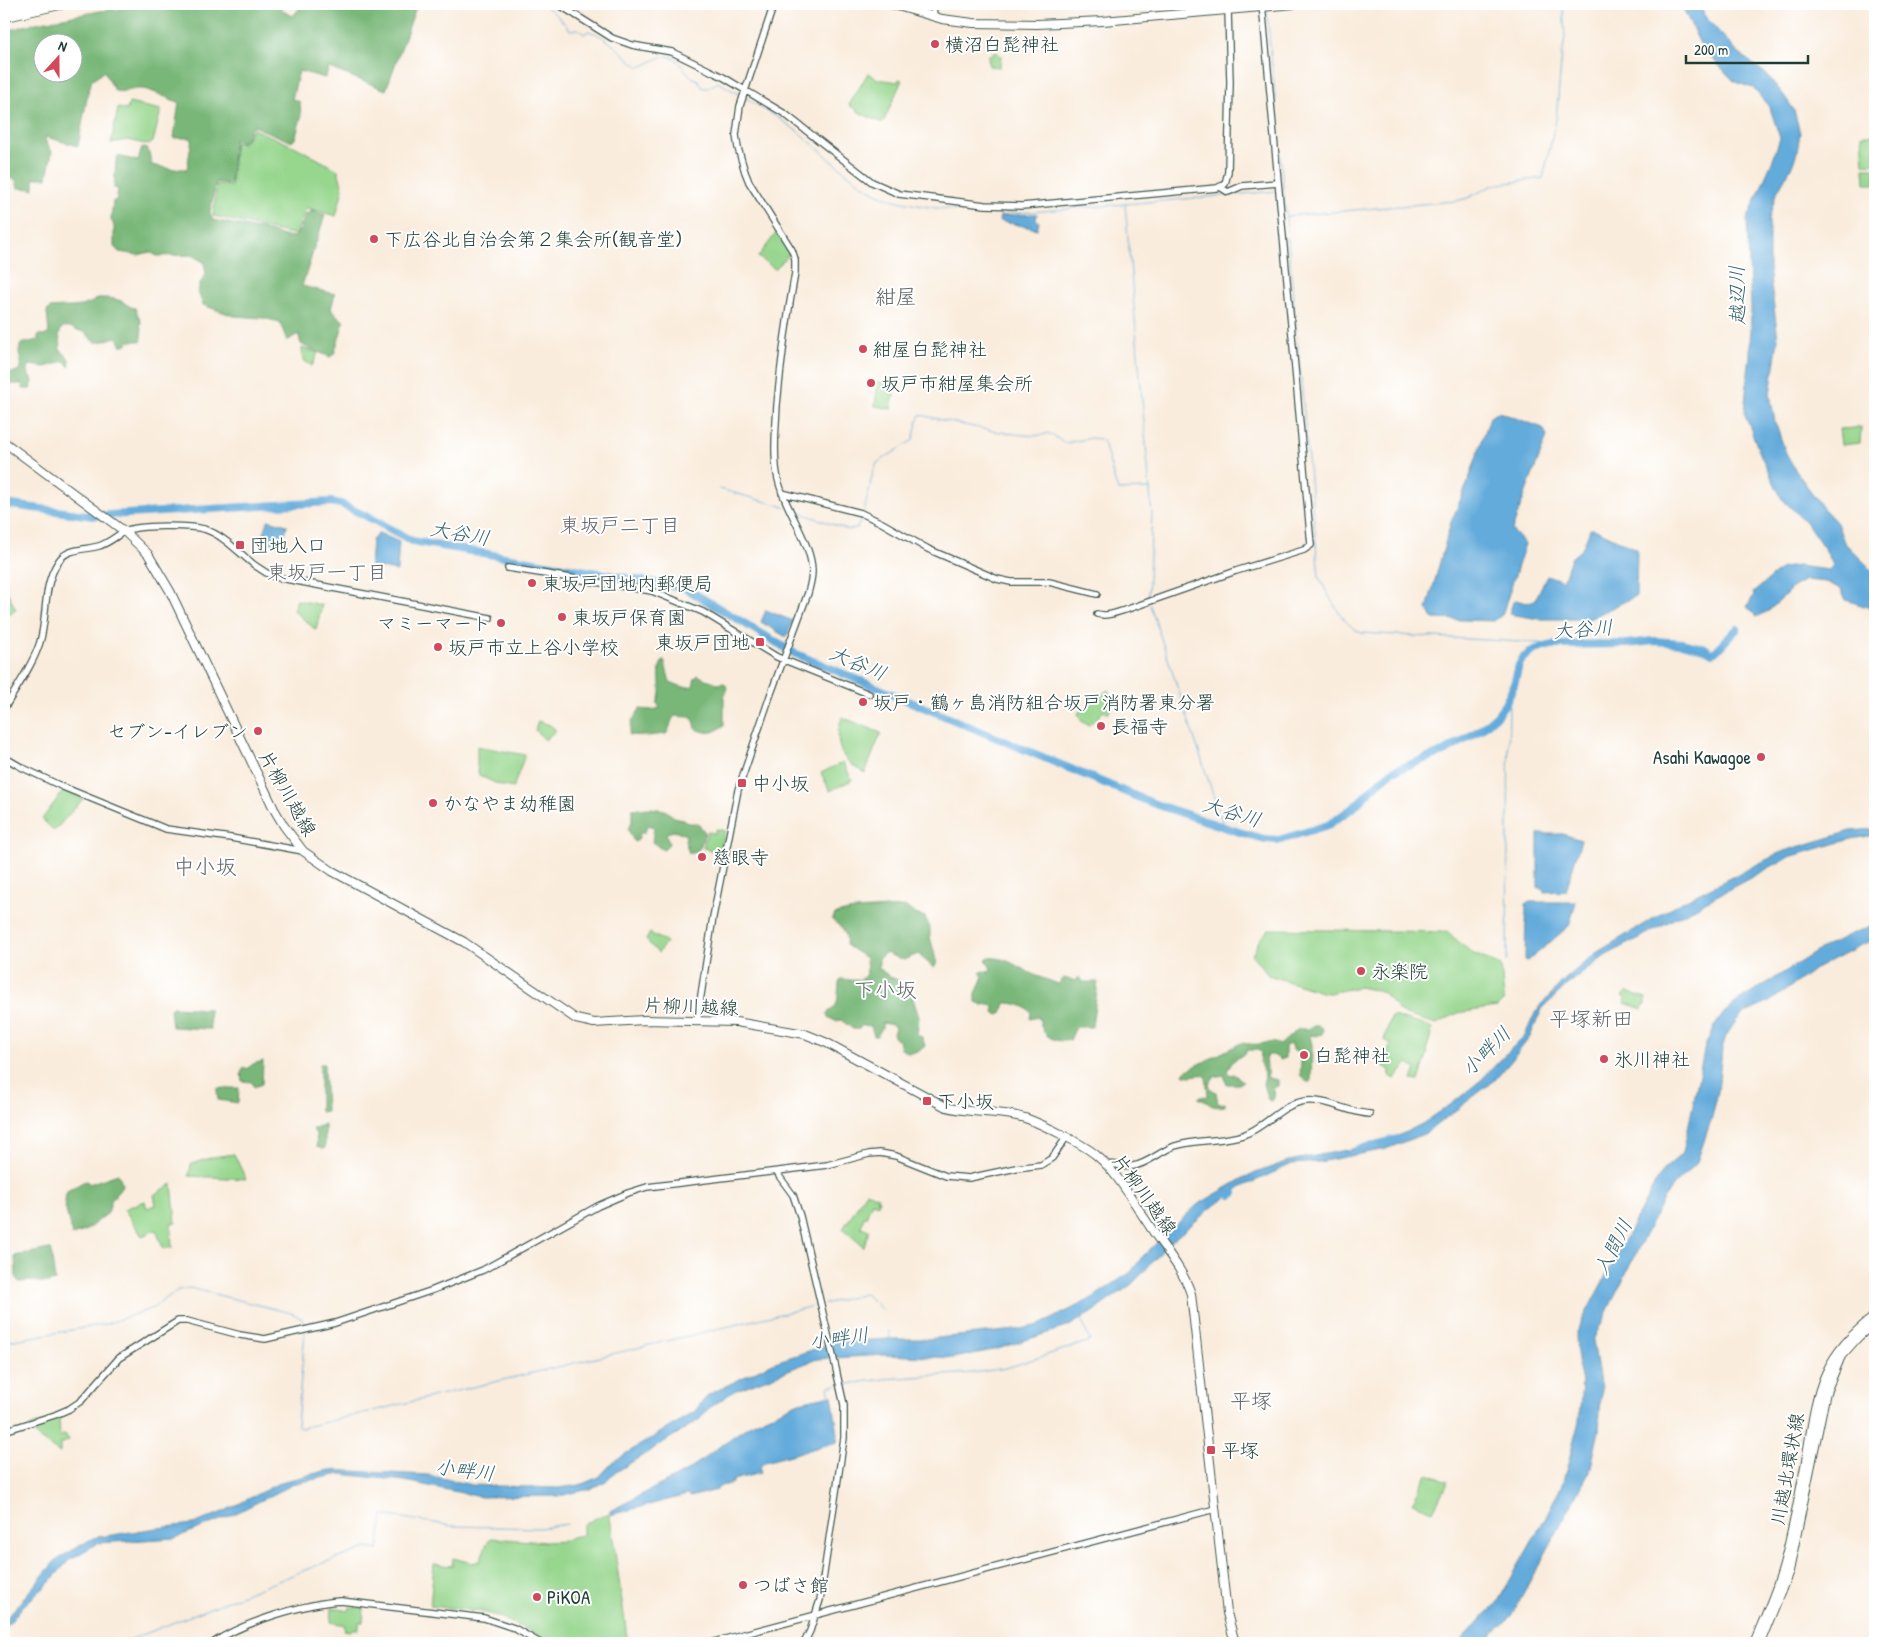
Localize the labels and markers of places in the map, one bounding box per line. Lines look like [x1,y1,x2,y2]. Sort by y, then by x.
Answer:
place label: 横沼白髭神社 [945,31,1059,57]
marker: 横沼白髭神社 [929,38,941,50]
place label: 下広谷北自治会第２集会所(観音堂) [384,226,682,252]
marker: 下広谷北自治会第２集会所(観音堂) [368,233,380,245]
place label: 紺屋白髭神社 [873,336,987,362]
marker: 紺屋白髭神社 [857,343,869,355]
place label: 坂戸市紺屋集会所 [881,370,1033,396]
marker: 坂戸市紺屋集会所 [865,377,877,389]
place label: 団地入口 [250,532,326,558]
marker: 団地入口 [234,539,246,551]
place label: 東坂戸団地内郵便局 [542,570,713,596]
marker: 東坂戸団地内郵便局 [526,577,538,589]
place label: 東坂戸保育園 [572,604,686,630]
place label: マミーマート [377,610,491,636]
marker: 東坂戸保育園 [556,611,568,623]
marker: マミーマート [495,617,507,629]
place label: 東坂戸団地 [655,629,750,655]
place label: 坂戸市立上谷小学校 [448,634,619,660]
marker: 東坂戸団地 [754,636,766,648]
marker: 坂戸市立上谷小学校 [432,641,444,653]
place label: 坂戸・鶴ヶ島消防組合坂戸消防署東分署 [873,689,1215,715]
marker: 坂戸・鶴ヶ島消防組合坂戸消防署東分署 [857,696,869,708]
place label: 長福寺 [1111,713,1168,739]
place label: セブン-イレブン [107,718,248,744]
marker: 長福寺 [1095,720,1107,732]
marker: セブン-イレブン [252,725,264,737]
place label: Asahi Kawagoe [1653,744,1751,770]
marker: Asahi Kawagoe [1755,751,1767,763]
place label: 中小坂 [752,770,809,796]
marker: 中小坂 [736,777,748,789]
place label: かなやま幼稚園 [443,790,576,816]
marker: かなやま幼稚園 [427,797,439,809]
place label: 慈眼寺 [712,844,769,870]
marker: 慈眼寺 [696,851,708,863]
place label: 永楽院 [1371,958,1428,984]
marker: 永楽院 [1355,965,1367,977]
place label: 白髭神社 [1314,1042,1390,1068]
place label: 氷川神社 [1614,1046,1690,1072]
marker: 白髭神社 [1298,1049,1310,1061]
marker: 氷川神社 [1598,1053,1610,1065]
place label: 下小坂 [937,1088,994,1114]
marker: 下小坂 [921,1095,933,1107]
place label: 平塚 [1221,1437,1259,1463]
marker: 平塚 [1205,1444,1217,1456]
place label: つばさ館 [753,1572,829,1598]
marker: つばさ館 [737,1579,749,1591]
place label: PiKOA [547,1584,590,1610]
marker: PiKOA [531,1591,543,1603]

